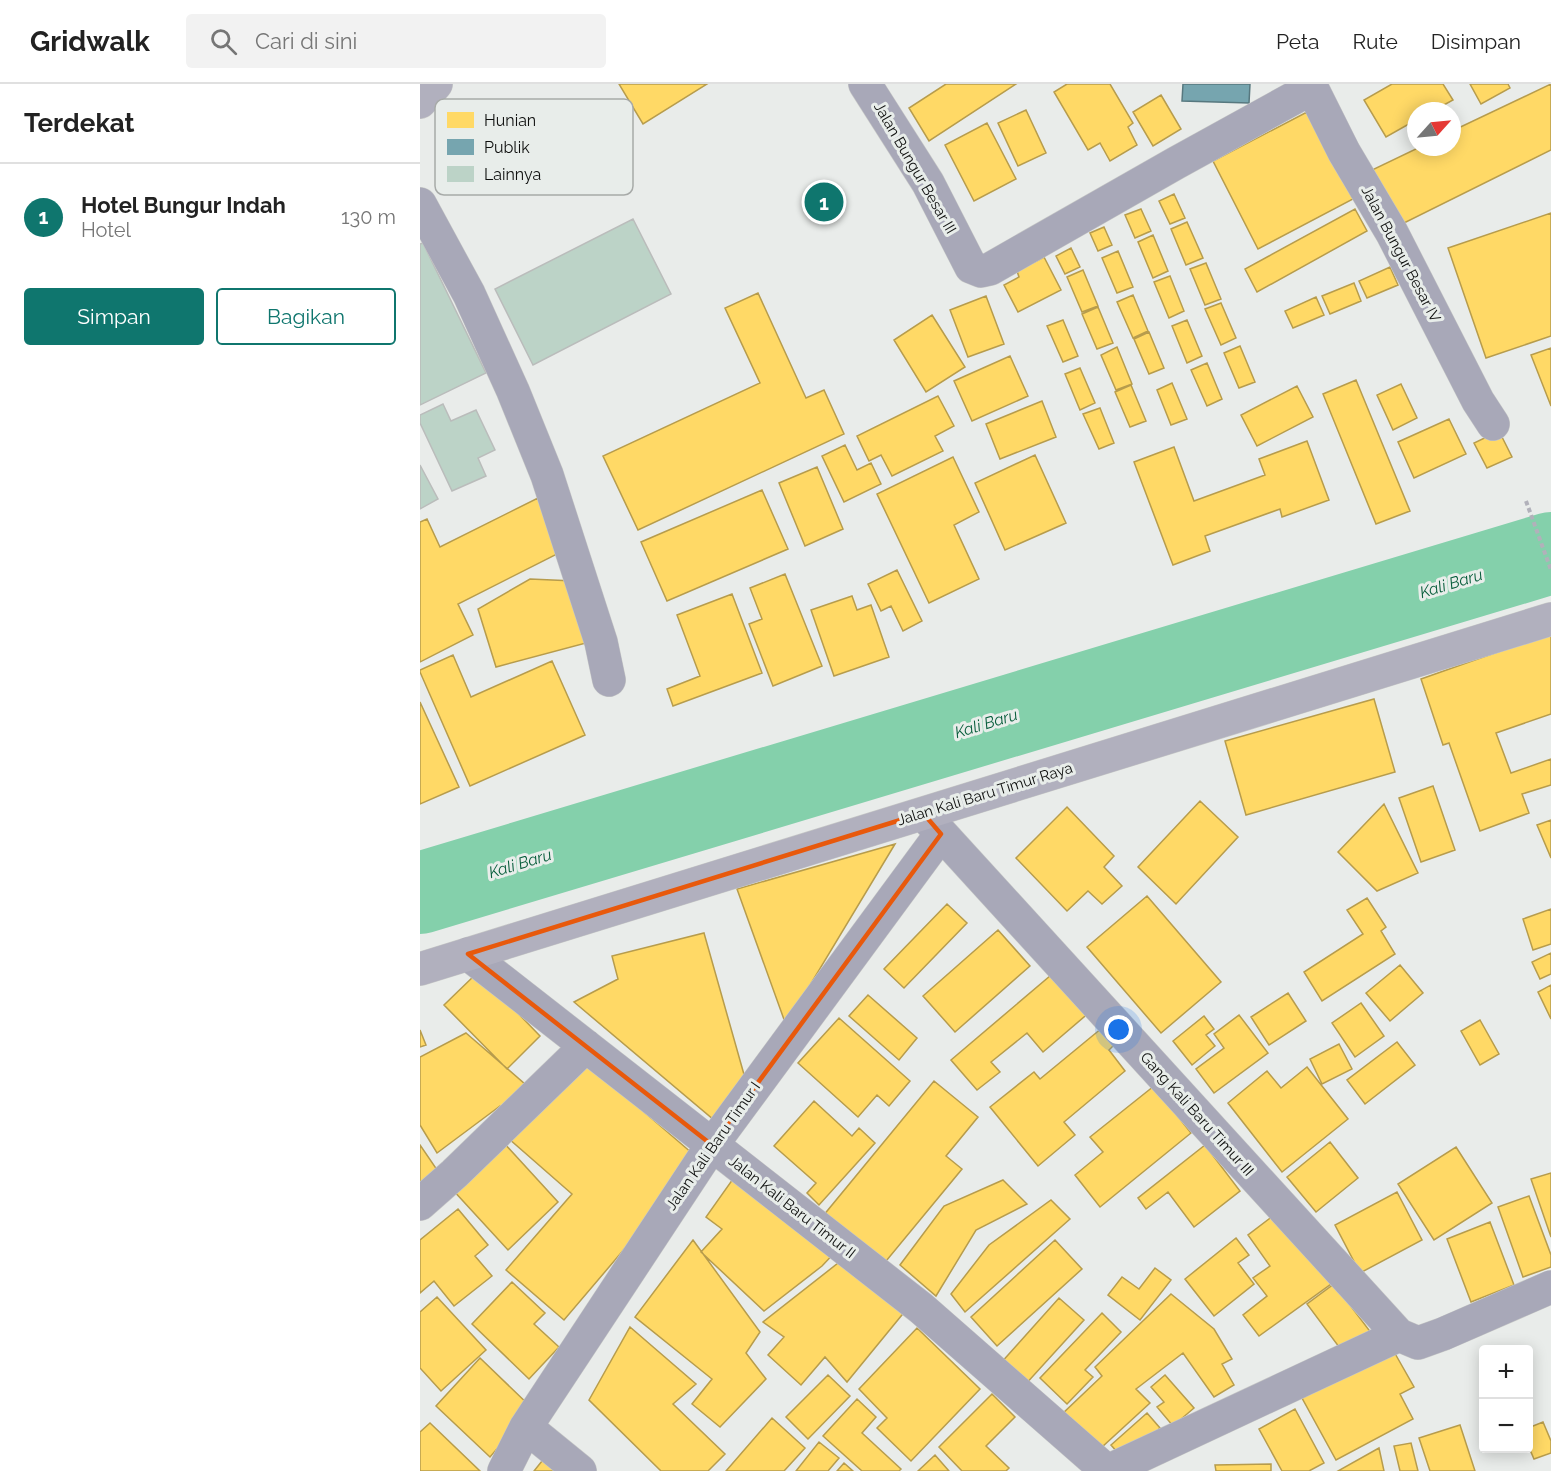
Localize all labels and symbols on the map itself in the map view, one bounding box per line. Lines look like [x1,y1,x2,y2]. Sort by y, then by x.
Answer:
legend [435,99,633,195]
street label: Jalan Bungur Besar III [870,99,960,237]
north arrow [1407,102,1461,156]
text: Hunian [484,111,536,130]
text: Publik [484,138,530,157]
text: Lainnya [484,165,541,184]
pin: 1 [804,180,844,224]
street label: Jalan Bungur Besar IV [1357,183,1445,325]
water label: Kali Baru [1417,565,1485,602]
water label: Kali Baru [952,705,1020,742]
street label: Jalan Kali Baru Timur Raya [895,759,1075,829]
water label: Kali Baru [486,845,554,882]
your location [1104,1015,1133,1044]
street label: Gang Kali Baru Timur III [1137,1048,1257,1180]
street label: Jalan Kali Baru Timur I [662,1078,764,1214]
street label: Jalan Kali Baru Timur II [725,1152,859,1262]

